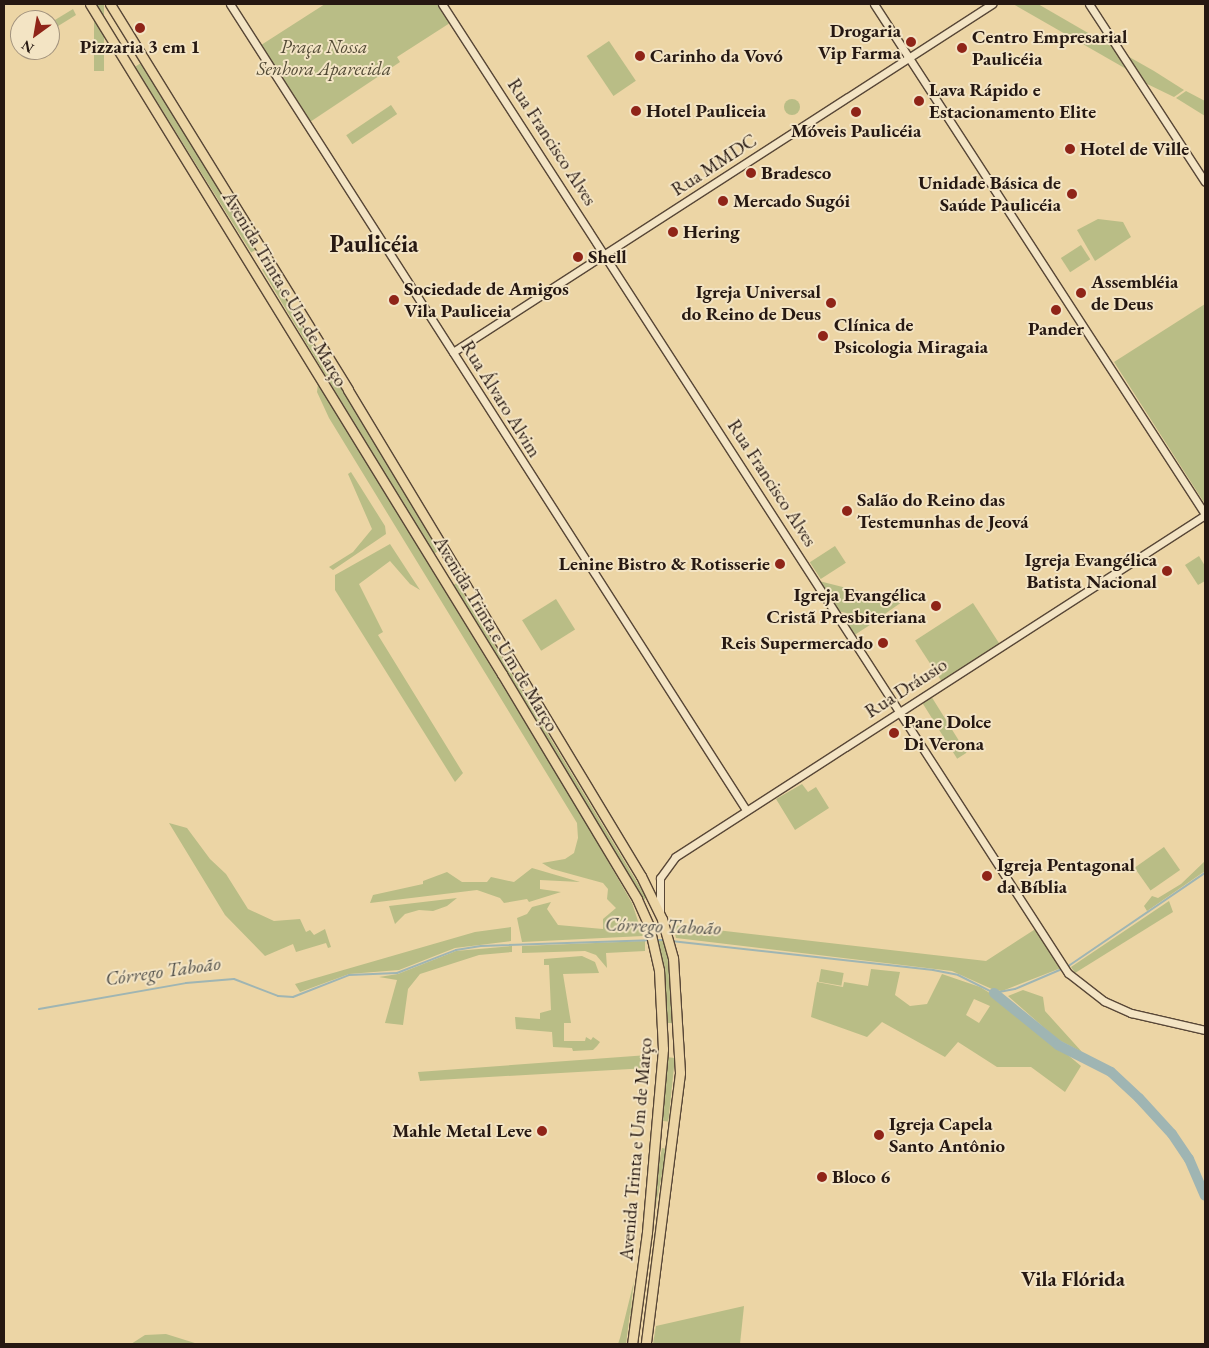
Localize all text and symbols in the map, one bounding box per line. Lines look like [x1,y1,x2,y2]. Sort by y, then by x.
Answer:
north arrow [10,10,60,60]
place label: Drogaria Vip Farma [818,20,901,64]
marker: Pizzaria 3 em 1 [134,22,146,34]
place label: Centro Empresarial Paulicéia [972,26,1127,70]
text: N [18,36,37,58]
place label: Pizzaria 3 em 1 [80,36,200,58]
park label: Praça Nossa Senhora Aparecida [257,36,391,80]
marker: Drogaria Vip Farma [905,36,917,48]
marker: Centro Empresarial Paulicéia [956,42,968,54]
place label: Carinho da Vovó [650,45,783,67]
marker: Carinho da Vovó [634,50,646,62]
street label: Rua Francisco Alves [502,74,602,210]
place label: Lava Rápido e Estacionamento Elite [929,79,1096,123]
marker: Lava Rápido e Estacionamento Elite [913,95,925,107]
place label: Hotel Pauliceia [646,100,766,122]
marker: Hotel Pauliceia [630,105,642,117]
marker: Móveis Paulicéia [850,106,862,118]
place label: Móveis Paulicéia [791,120,921,142]
street label: Rua MMDC [667,129,761,201]
place label: Hotel de Ville [1080,138,1189,160]
marker: Hotel de Ville [1064,143,1076,155]
place label: Bradesco [761,162,831,184]
marker: Bradesco [745,167,757,179]
place label: Unidade Básica de Saúde Paulicéia [918,172,1061,216]
street label: Avenida Trinta e Um de Março [218,187,352,391]
marker: Unidade Básica de Saúde Paulicéia [1065,187,1079,201]
place label: Mercado Sugói [733,190,850,212]
marker: Mercado Sugói [717,195,729,207]
place label: Hering [683,221,740,243]
marker: Hering [667,226,679,238]
district label: Paulicéia [330,230,418,258]
place label: Shell [588,246,627,268]
marker: Shell [572,251,584,263]
place label: Assembléia de Deus [1091,271,1178,315]
place label: Sociedade de Amigos Vila Pauliceia [404,278,569,322]
place label: Igreja Universal do Reino de Deus [682,281,821,325]
marker: Assembléia de Deus [1075,287,1087,299]
marker: Sociedade de Amigos Vila Pauliceia [388,294,400,306]
marker: Igreja Universal do Reino de Deus [825,297,837,309]
marker: Pander [1050,304,1062,316]
place label: Clínica de Psicologia Miragaia [834,314,988,358]
place label: Pander [1028,318,1084,340]
marker: Clínica de Psicologia Miragaia [816,329,830,343]
street label: Rua Álvaro Alvim [456,336,546,462]
street label: Rua Francisco Alves [722,415,822,551]
place label: Salão do Reino das Testemunhas de Jeová [857,489,1029,533]
marker: Salão do Reino das Testemunhas de Jeová [841,505,853,517]
street label: Avenida Trinta e Um de Março [429,532,563,736]
place label: Igreja Evangélica Batista Nacional [1025,549,1157,593]
place label: Lenine Bistro & Rotisserie [559,553,770,575]
marker: Lenine Bistro & Rotisserie [774,558,786,570]
marker: Igreja Evangélica Batista Nacional [1161,565,1173,577]
place label: Igreja Evangélica Cristã Presbiteriana [767,584,926,628]
marker: Igreja Evangélica Cristã Presbiteriana [930,600,942,612]
place label: Reis Supermercado [721,632,873,654]
marker: Reis Supermercado [877,637,889,649]
street label: Rua Dráusio [861,653,951,723]
place label: Pane Dolce Di Verona [904,711,991,755]
marker: Pane Dolce Di Verona [888,727,900,739]
place label: Igreja Pentagonal da Bíblia [997,854,1135,898]
marker: Igreja Pentagonal da Bíblia [981,870,993,882]
water label: Córrego Taboão [604,912,722,940]
water label: Córrego Taboão [104,951,222,991]
street label: Avenida Trinta e Um de Março [615,1036,657,1262]
place label: Igreja Capela Santo Antônio [889,1113,1005,1157]
place label: Mahle Metal Leve [392,1120,532,1142]
marker: Mahle Metal Leve [536,1125,548,1137]
marker: Igreja Capela Santo Antônio [873,1129,885,1141]
place label: Bloco 6 [832,1166,890,1188]
marker: Bloco 6 [816,1171,828,1183]
district label: Vila Flórida [1021,1266,1125,1292]

